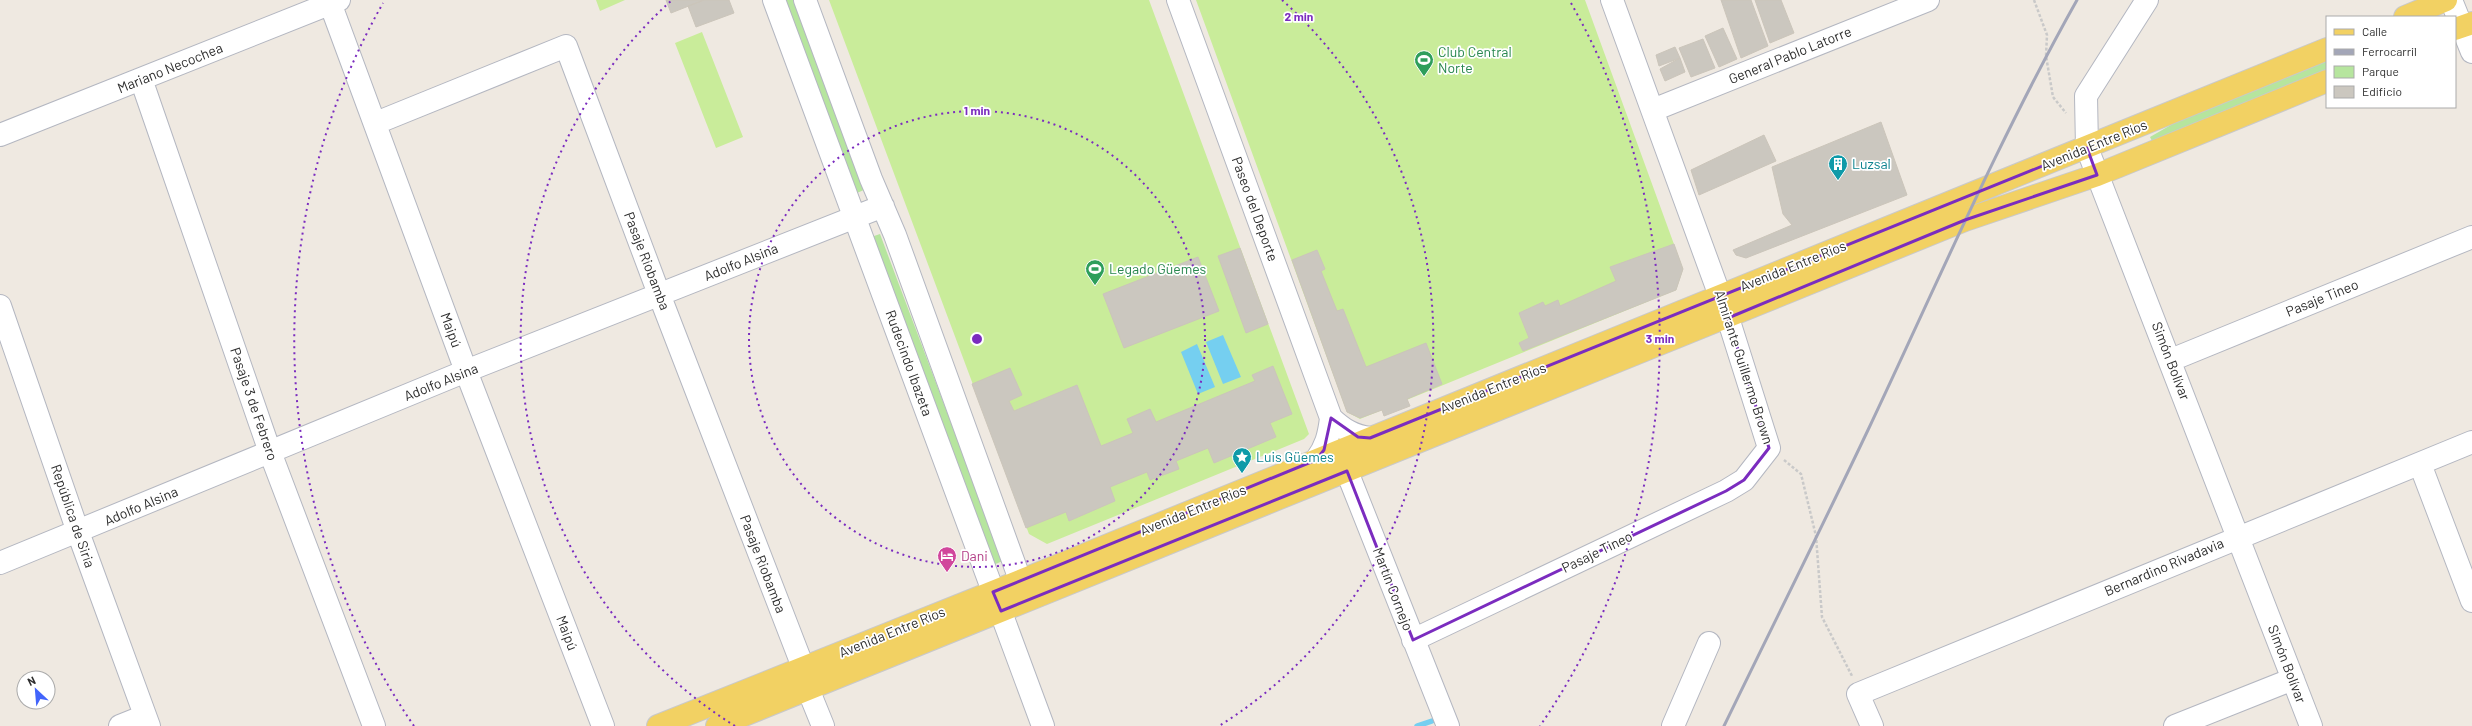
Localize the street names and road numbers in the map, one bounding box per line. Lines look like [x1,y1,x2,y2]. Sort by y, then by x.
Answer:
street label: General Pablo Latorre [1726,22,1854,87]
street label: Mariano Necochea [115,39,225,96]
street label: Avenida Entre Ríos [2038,115,2150,174]
street label: Paseo del Deporte [1229,154,1282,264]
street label: Pasaje Riobamba [621,209,674,312]
street label: Avenida Entre Ríos [1737,236,1849,295]
street label: Adolfo Alsina [701,239,780,284]
street label: Pasaje Tineo [2283,275,2361,320]
street label: Almirante Guillermo Brown [1711,288,1777,446]
street label: Rudecindo Ibazeta [882,307,937,418]
street label: Maipú [437,310,466,350]
street label: Simón Bolívar [2149,319,2194,402]
street label: Pasaje 3 de Febrero [227,345,282,463]
street label: Avenida Entre Ríos [1437,358,1549,417]
street label: Adolfo Alsina [401,359,480,404]
street label: República de Siria [48,462,99,570]
street label: Avenida Entre Ríos [1137,480,1249,539]
street label: Adolfo Alsina [101,482,180,529]
street label: Pasaje Riobamba [737,512,790,615]
street label: Pasaje Tineo [1559,527,1635,576]
street label: Bernardino Rivadavia [2102,534,2226,599]
street label: Martín Cornejo [1370,545,1417,633]
street label: Avenida Entre Ríos [836,602,948,661]
street label: Maipú [553,613,582,653]
street label: Simón Bolívar [2265,622,2310,705]

